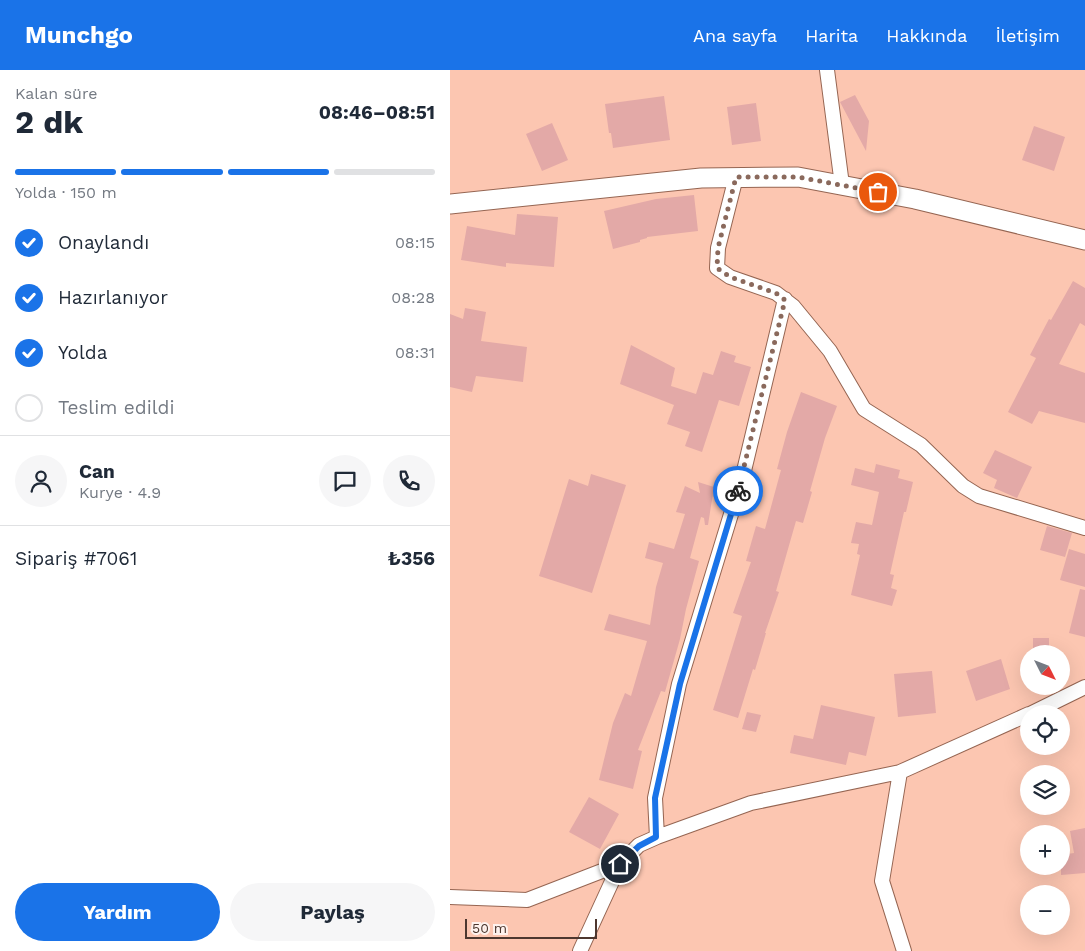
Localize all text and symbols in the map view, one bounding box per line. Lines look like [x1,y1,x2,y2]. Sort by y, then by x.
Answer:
text: Munchgo [25,21,133,49]
text: Ana sayfa [693,25,777,46]
text: Harita [805,25,858,46]
text: Hakkında [886,25,967,46]
text: İletişim [995,25,1060,46]
text: Kalan süre [15,84,97,103]
text: 08:46–08:51 [319,101,435,124]
text: 2 dk [15,103,83,141]
pin [857,171,899,213]
icon: bag [864,178,892,206]
text: Yolda · 150 m [15,183,117,202]
icon: check [15,229,43,257]
text: Onaylandı [58,231,149,254]
text: 08:15 [395,233,435,252]
icon: check [15,284,43,312]
text: Hazırlanıyor [58,286,168,309]
text: 08:28 [391,288,435,307]
icon: check [15,339,43,367]
text: Yolda [58,341,107,364]
text: 08:31 [395,343,435,362]
text: Teslim edildi [58,396,175,419]
button: person [15,455,67,507]
button: chat [319,455,371,507]
button: phone [383,455,435,507]
text: Can [79,460,115,483]
courier [713,466,763,516]
icon: bike [724,477,752,505]
text: Kurye · 4.9 [79,483,161,502]
text: Sipariş #7061 [15,547,137,570]
text: ₺356 [387,547,435,570]
north arrow [1020,645,1070,695]
map controls [1020,645,1070,935]
button: locate [1020,705,1070,755]
button: layers [1020,765,1070,815]
button: + [1020,825,1070,875]
pin [599,843,641,885]
icon: home [606,850,634,878]
button: Yardım [15,883,220,941]
button: Paylaş [230,883,435,941]
button: − [1020,885,1070,935]
scale bar [465,916,598,939]
text: 50 m [472,920,507,936]

